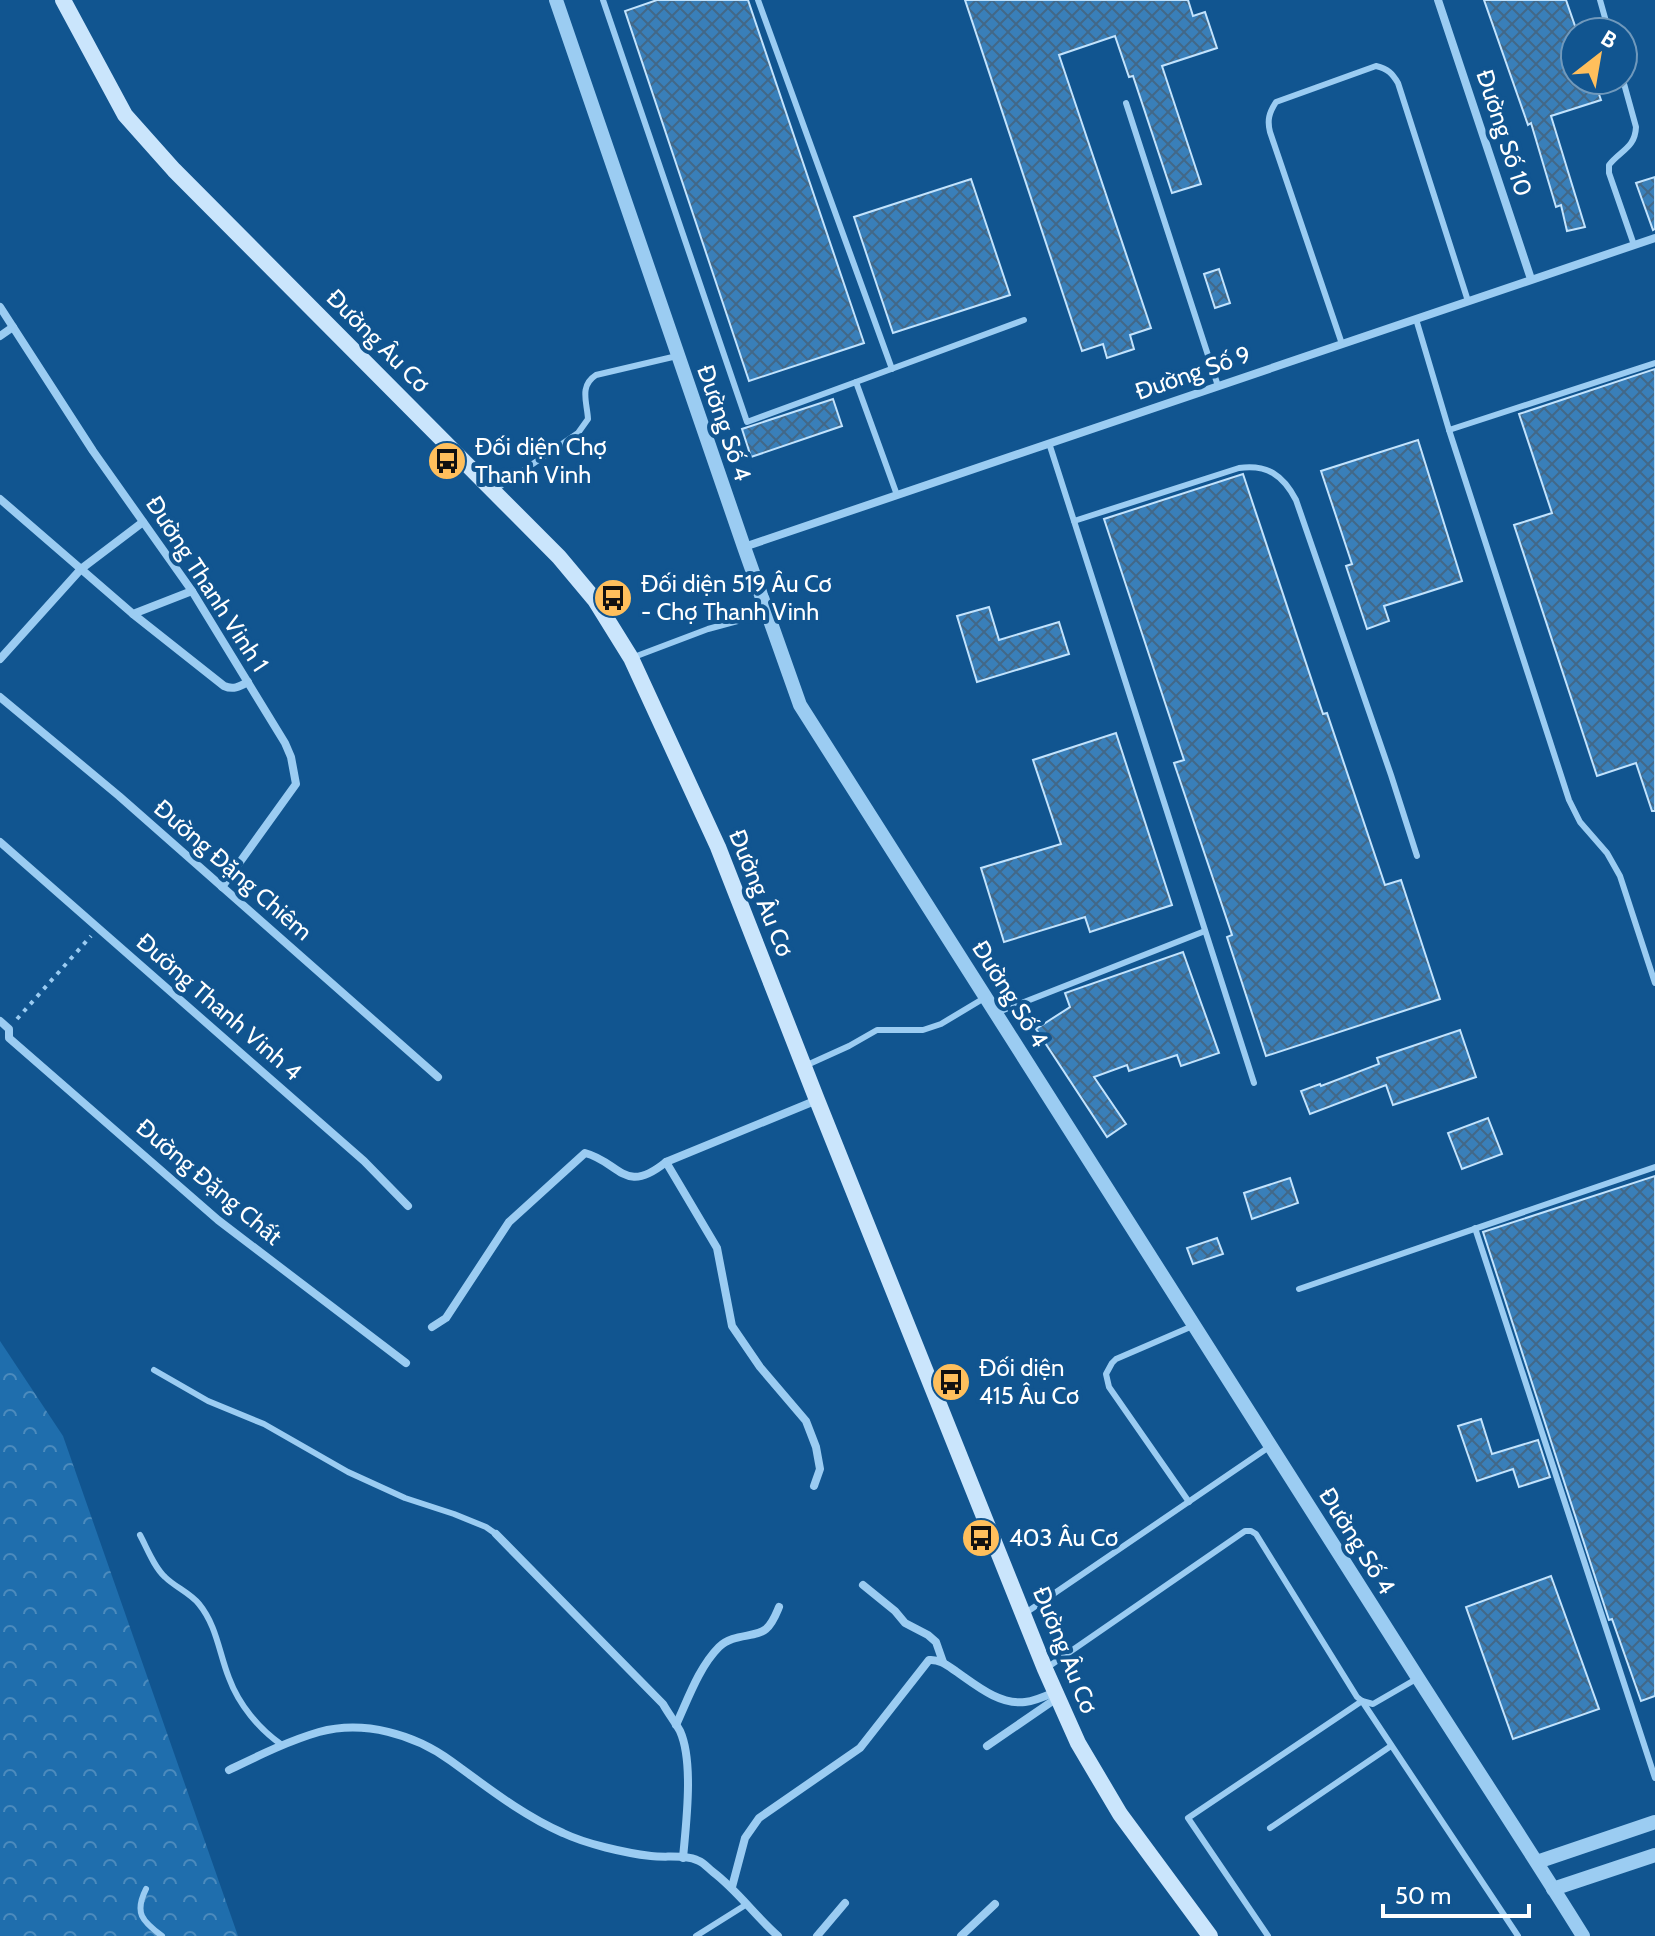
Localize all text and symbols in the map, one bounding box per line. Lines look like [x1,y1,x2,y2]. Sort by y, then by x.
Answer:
north arrow [1559,16,1639,96]
text: B [1596,24,1622,55]
street label: Đường Số 10 [1470,66,1539,200]
street label: Đường Âu Cơ [321,283,436,398]
street label: Đường Số 9 [1131,339,1254,406]
street label: Đường Số 4 [691,361,758,485]
place label: Đối diện Chợ Thanh Vinh [475,432,607,489]
bus stop icon: Đối diện Chợ Thanh Vinh [426,440,468,482]
street label: Đường Thanh Vinh 1 [140,491,275,677]
place label: Đối diện 519 Âu Cơ - Chợ Thanh Vinh [641,569,832,626]
bus stop icon: Đối diện 519 Âu Cơ - Chợ Thanh Vinh [592,577,634,619]
street label: Đường Đặng Chiêm [148,793,318,946]
street label: Đường Âu Cơ [723,825,800,960]
street label: Đường Thanh Vinh 4 [131,927,308,1086]
street label: Đường Số 4 [966,935,1055,1053]
street label: Đường Đặng Chất [131,1112,288,1251]
place label: Đối diện 415 Âu Cơ [979,1353,1079,1410]
bus stop icon: Đối diện 415 Âu Cơ [930,1361,972,1403]
street label: Đường Số 4 [1313,1482,1402,1600]
bus stop icon: 403 Âu Cơ [960,1517,1002,1559]
place label: 403 Âu Cơ [1009,1523,1118,1552]
street label: Đường Âu Cơ [1027,1582,1104,1717]
scale bar [1383,1868,1529,1918]
text: 50 m [1395,1881,1451,1910]

